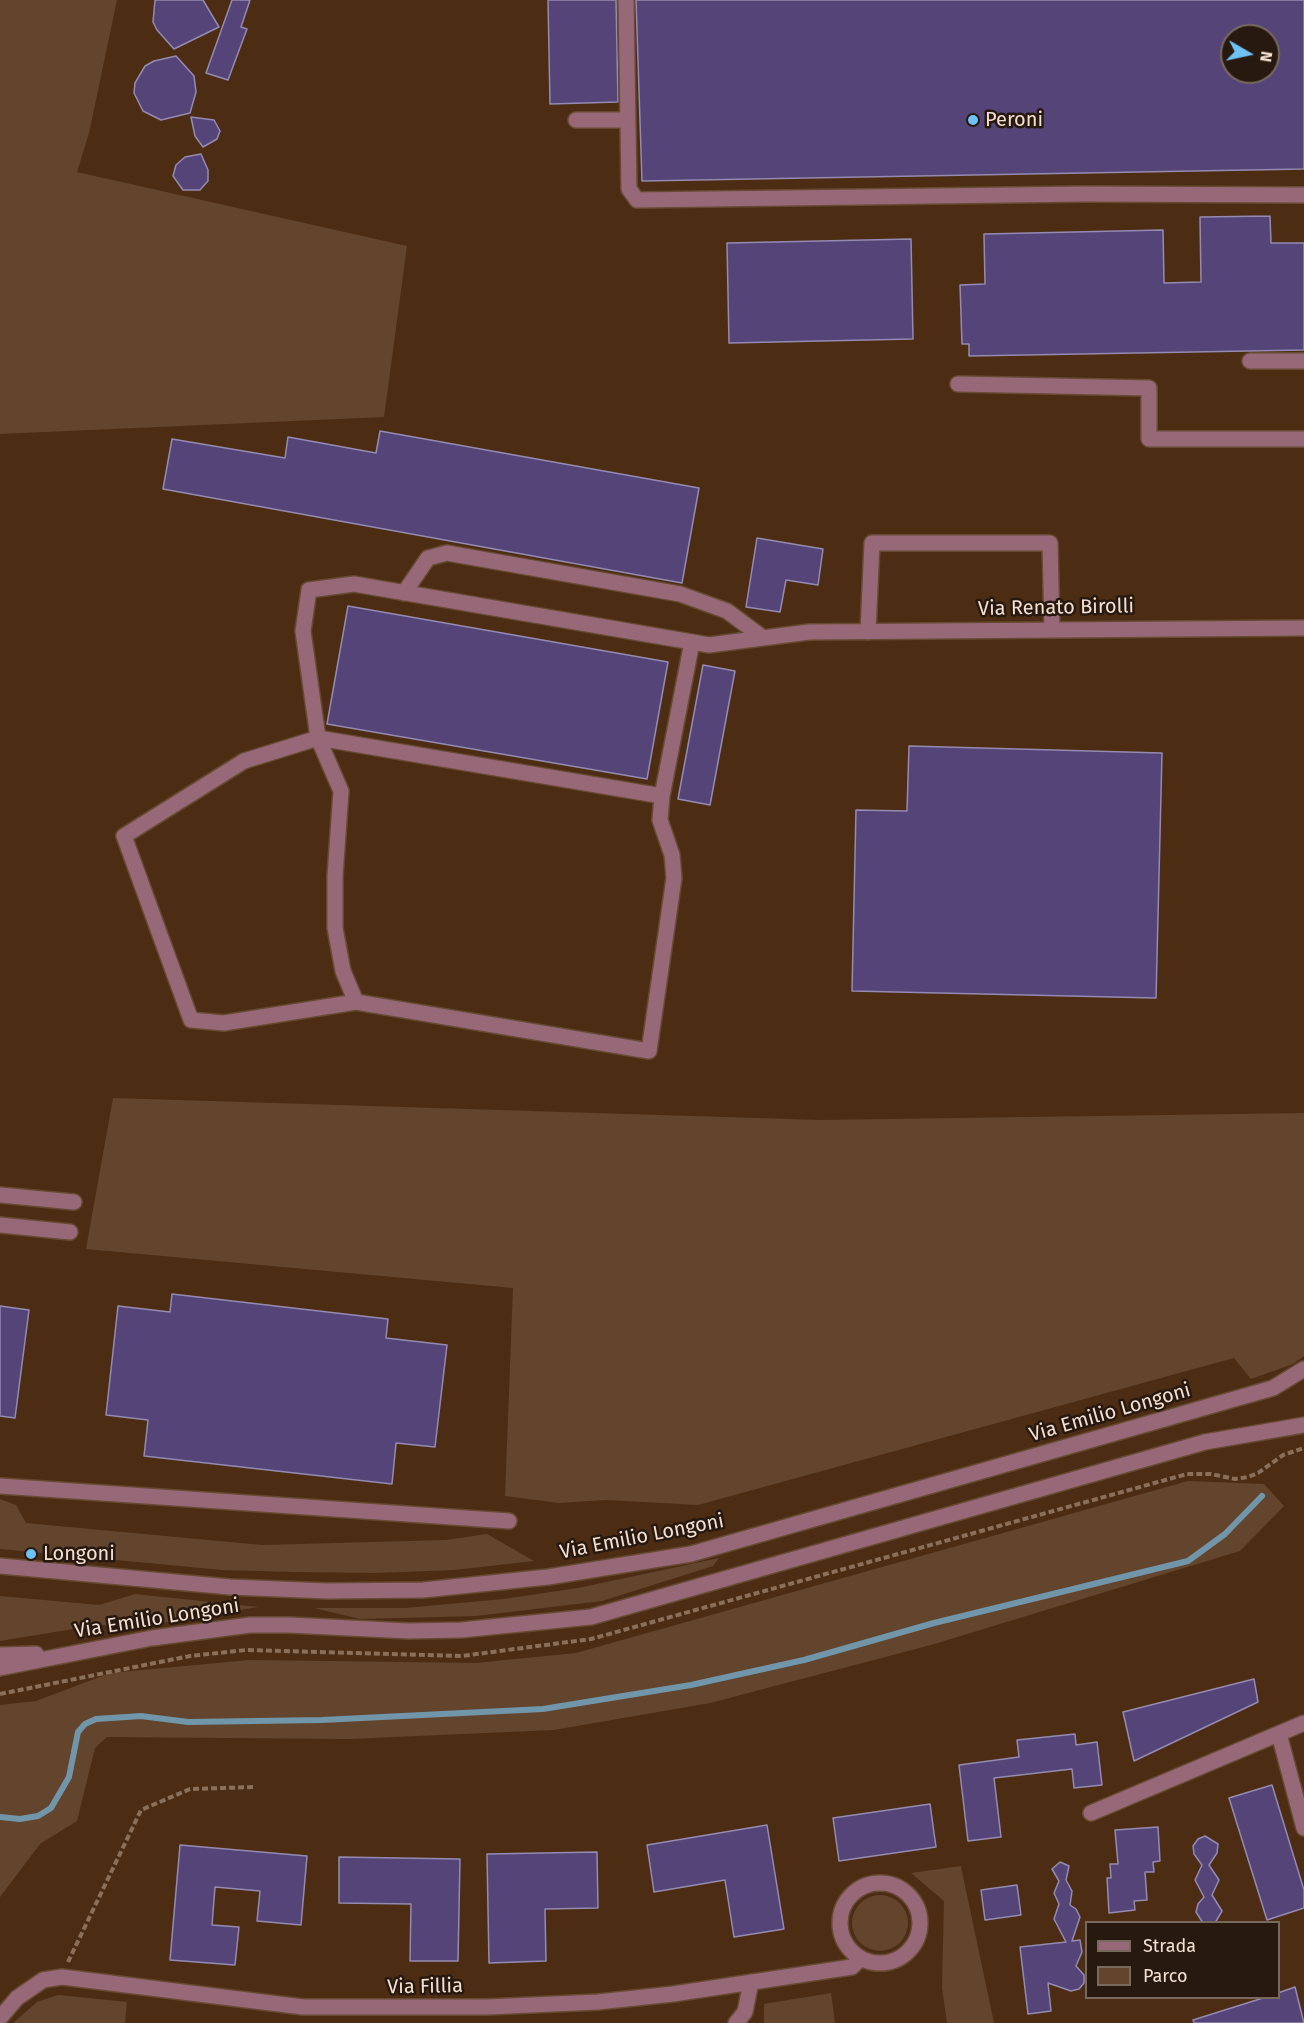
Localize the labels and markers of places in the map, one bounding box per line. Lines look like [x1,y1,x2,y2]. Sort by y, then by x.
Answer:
place label: Peroni [985,108,1043,132]
marker: Peroni [966,113,980,127]
place label: Longoni [43,1542,115,1566]
marker: Longoni [24,1547,38,1561]

